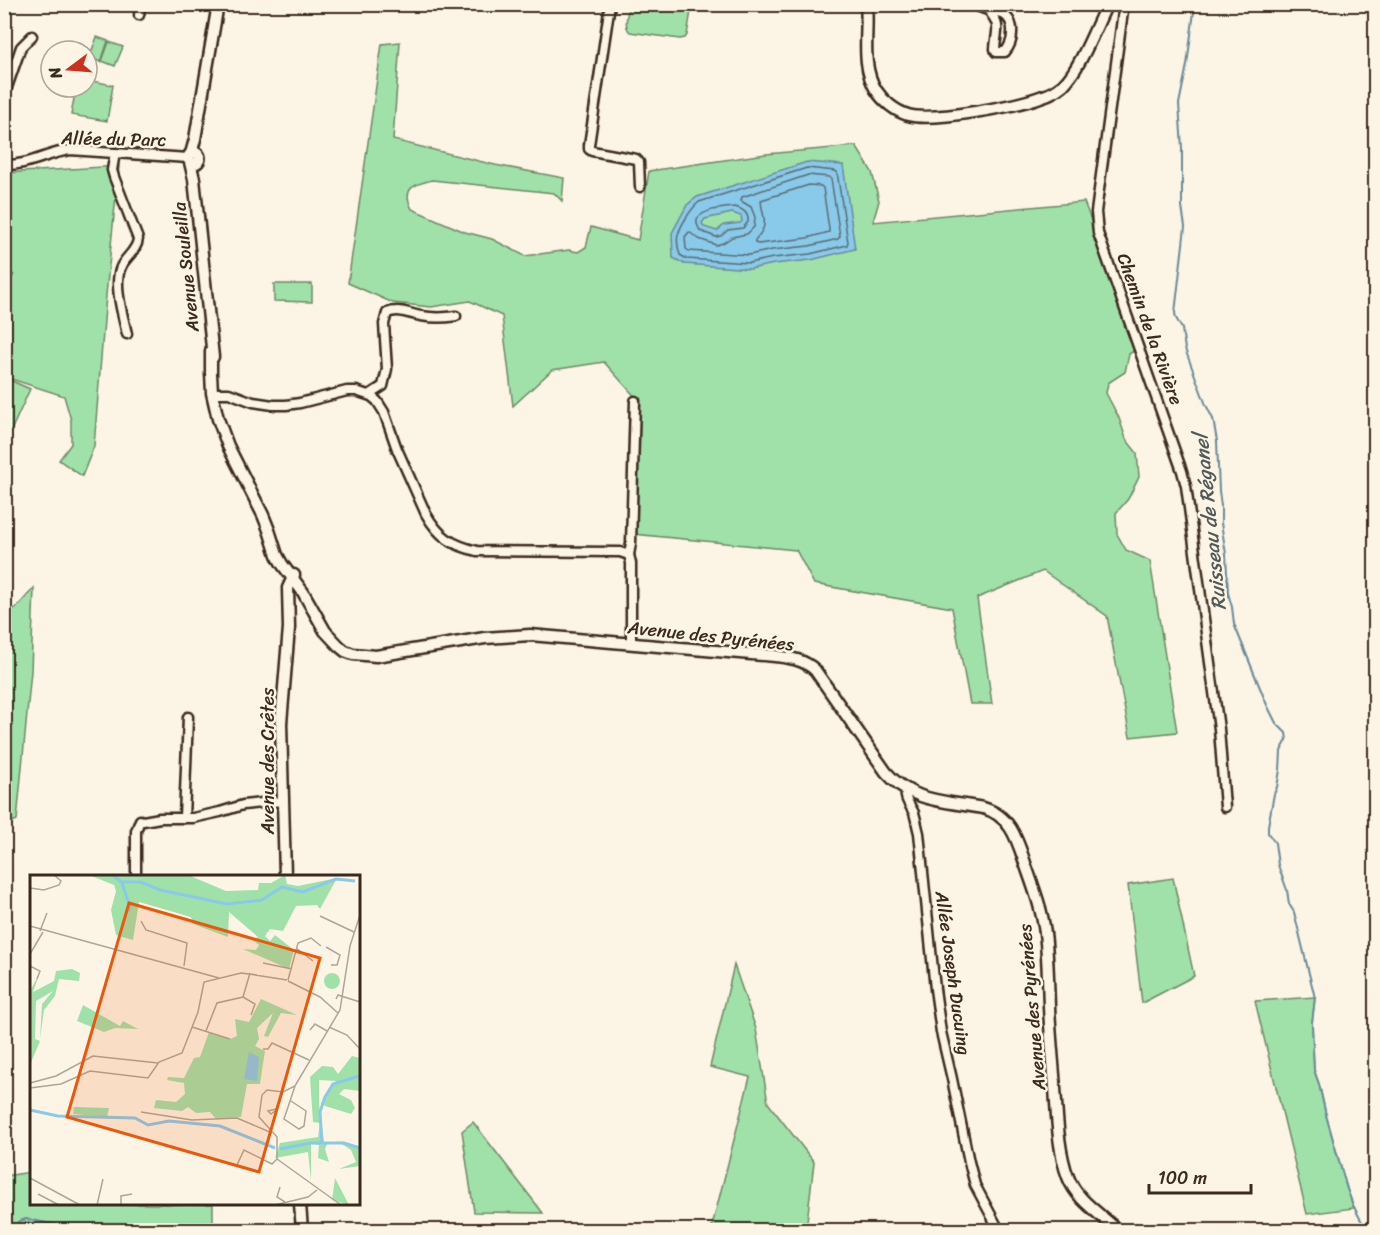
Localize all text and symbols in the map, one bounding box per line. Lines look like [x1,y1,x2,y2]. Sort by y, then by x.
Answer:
north arrow [39,39,99,99]
text: N [39,63,71,83]
street label: Allée du Parc [60,122,167,156]
street label: Avenue Souleilla [163,200,209,334]
street label: Chemin de la Rivière [1108,248,1192,410]
water label: Ruisseau de Réganel [1183,428,1237,612]
street label: Avenue des Pyrénées [625,611,797,661]
street label: Avenue des Crêtes [252,687,284,835]
inset map [30,875,360,1205]
street label: Allée Joseph Ducuing [926,888,980,1057]
street label: Avenue des Pyrénées [1009,922,1055,1093]
scale bar [1149,1157,1251,1195]
text: 100 m [1158,1162,1207,1194]

